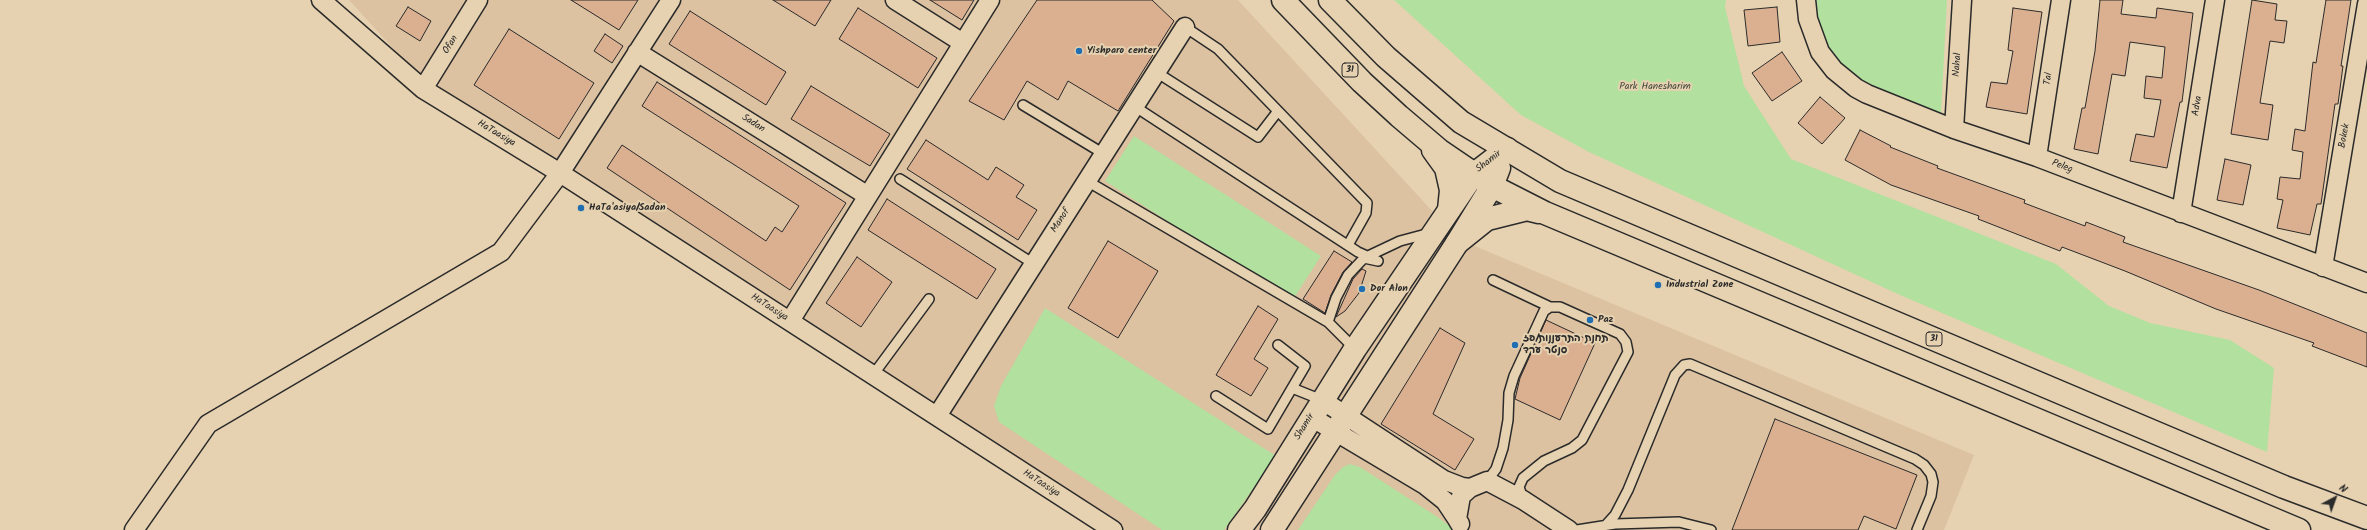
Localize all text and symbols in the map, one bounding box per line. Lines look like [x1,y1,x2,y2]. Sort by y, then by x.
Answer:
street label: Ofan [441,33,461,57]
place label: Yishparo center [1087,45,1156,57]
marker: Yishparo center [1074,46,1084,56]
street label: Nahal [1951,53,1965,77]
road number: 31 [1342,63,1358,77]
street label: Tal [2042,72,2056,86]
park label: Park Hanesharim [1619,81,1691,93]
street label: Adva [2191,95,2205,117]
street label: Sadan [739,112,767,136]
street label: HaTaasiya [475,118,517,150]
street label: Bokek [2337,123,2353,149]
street label: Shamir [1474,148,1504,176]
street label: Peleg [2050,158,2074,176]
place label: HaTa'asiya/Sadan [589,202,665,214]
marker: HaTa'asiya/Sadan [576,203,586,213]
street label: Manof [1049,207,1073,235]
place label: Industrial Zone [1666,279,1733,291]
marker: Industrial Zone [1653,280,1663,290]
place label: Dor Alon [1370,283,1408,295]
marker: Dor Alon [1357,284,1367,294]
street label: HaTaasiya [748,291,790,325]
place label: Paz [1598,314,1613,326]
marker: Paz [1585,315,1595,325]
road number: 31 [1926,332,1942,346]
place label: תחנת התרעננות/פז סנטר ערד [1523,333,1608,356]
marker: תחנת התרעננות/פז סנטר ערד [1510,340,1520,350]
street label: Shamir [1292,412,1318,442]
street label: HaTaasiya [1020,467,1062,501]
north arrow [2315,478,2355,518]
text: N [2334,480,2351,498]

